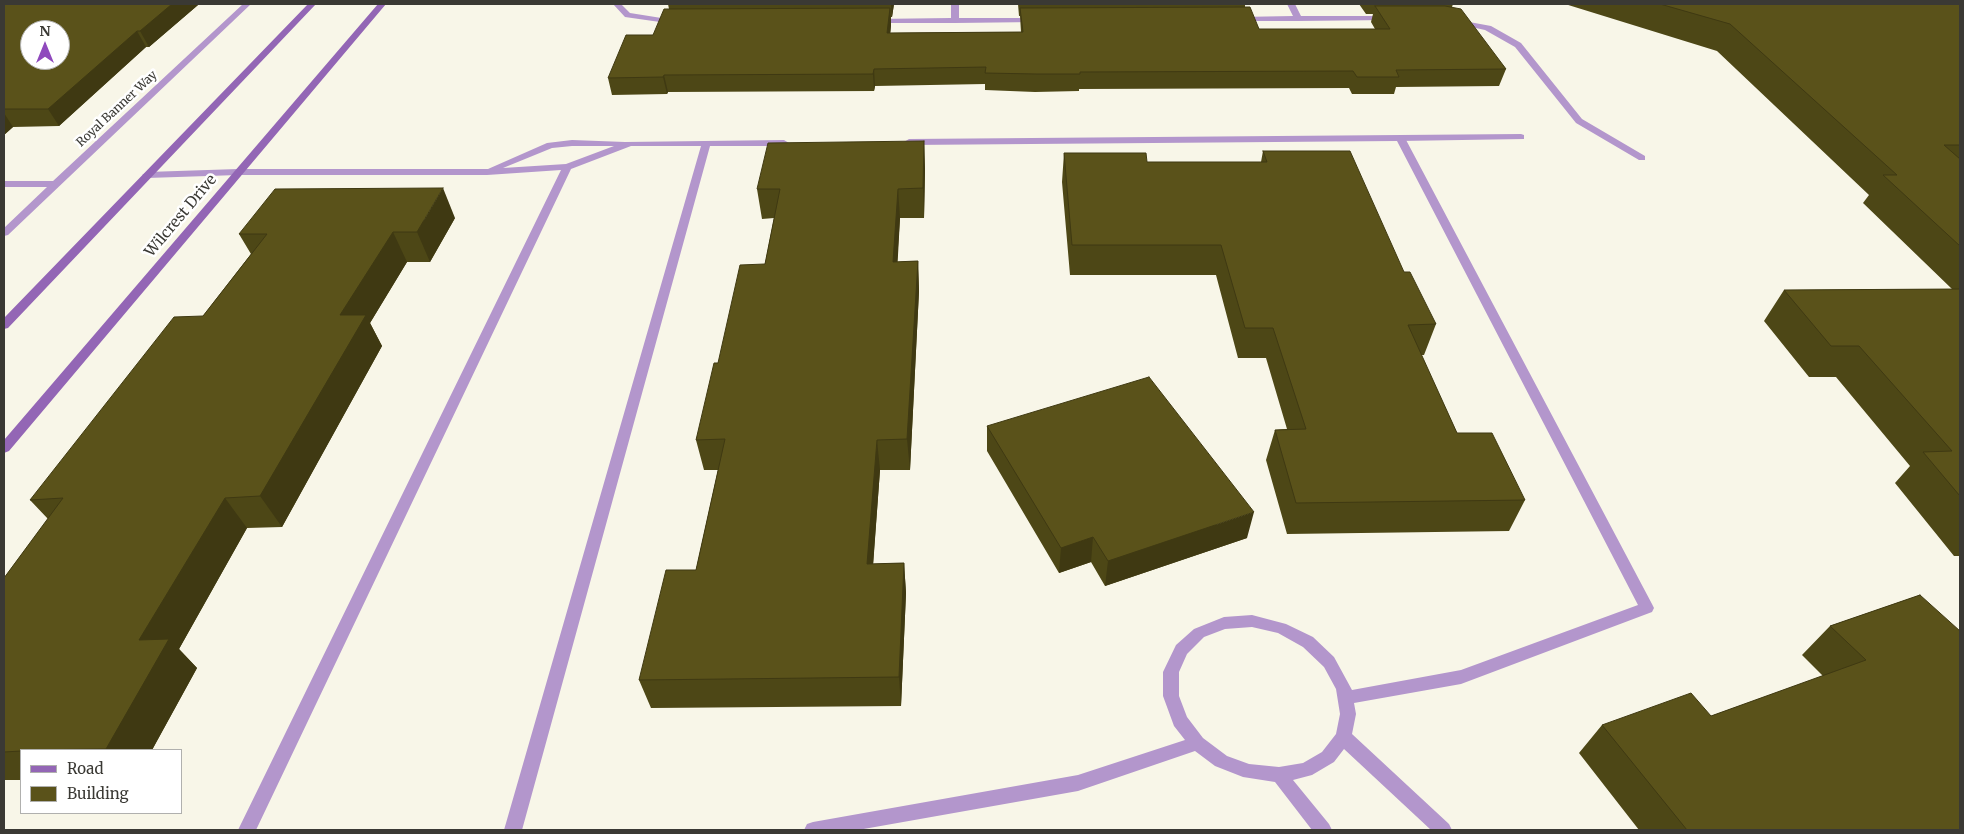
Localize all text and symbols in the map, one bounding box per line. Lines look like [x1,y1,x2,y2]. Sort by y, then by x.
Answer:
north arrow [20,20,70,70]
text: N [39,22,51,40]
street label: Royal Banner Way [74,68,160,150]
street label: Wilcrest Drive [141,171,221,261]
legend [20,749,182,814]
text: Road [67,759,103,778]
text: Building [67,784,129,803]

